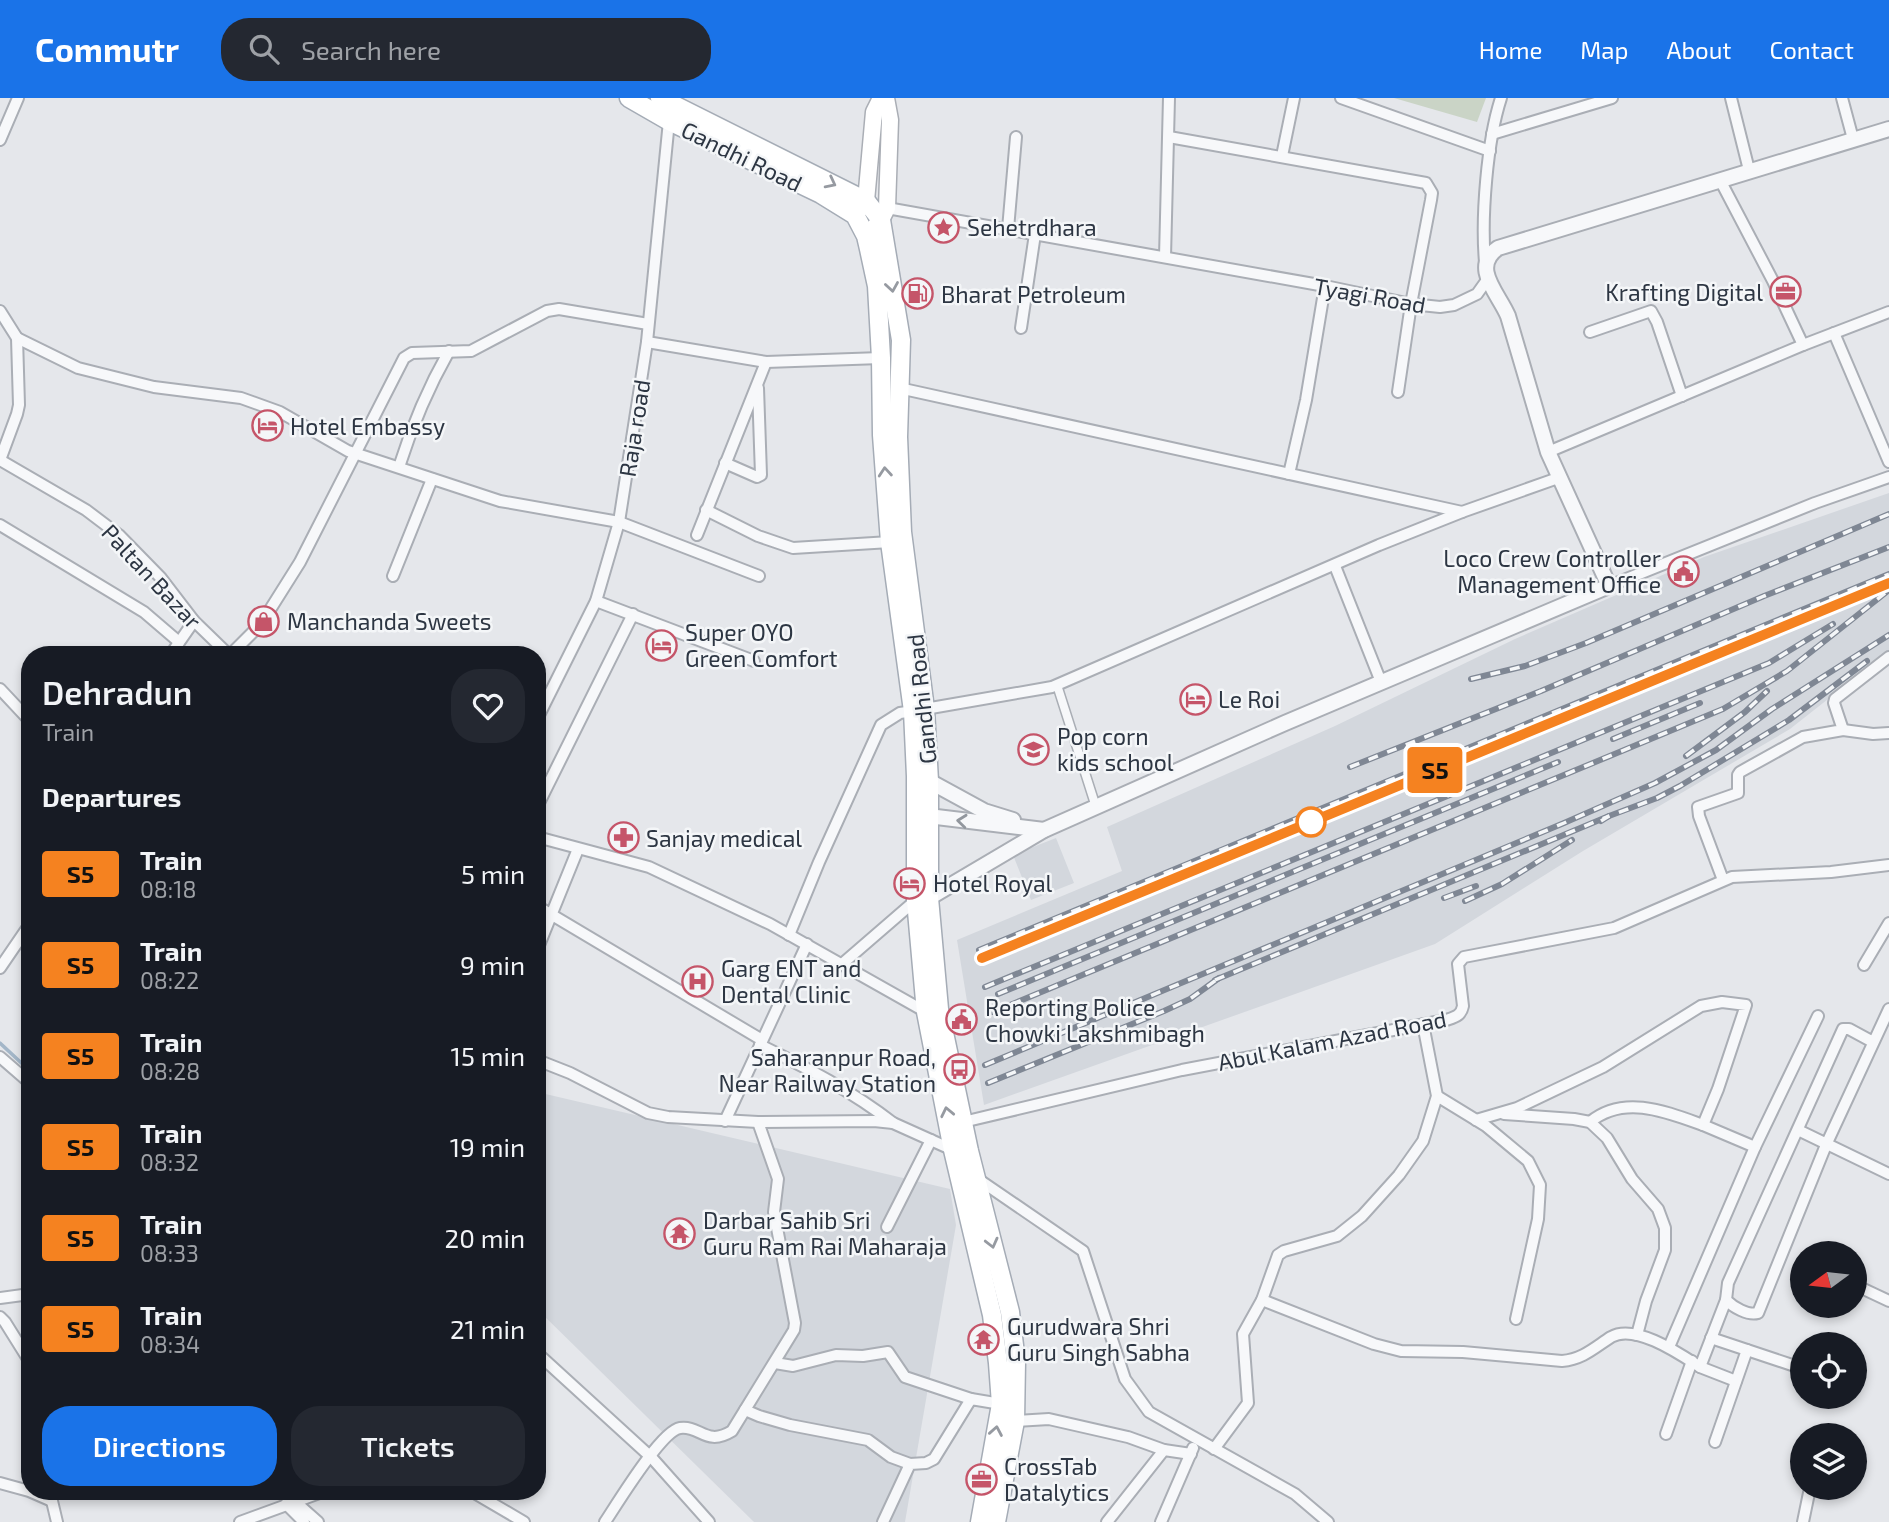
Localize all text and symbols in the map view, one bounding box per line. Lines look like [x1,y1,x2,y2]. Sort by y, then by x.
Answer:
search box [221,18,711,81]
text: Commutr [35,29,179,69]
icon: search [245,30,283,68]
text: Search here [301,34,441,65]
text: Home [1479,35,1542,64]
text: Map [1580,35,1628,64]
text: About [1666,35,1732,64]
text: Contact [1770,35,1854,64]
street label: Gandhi Road [677,115,807,197]
one-way arrow [824,174,836,188]
place icon: Sehetrdhara [927,210,961,244]
place label: Sehetrdhara [967,213,1097,241]
street label: Tyagi Road [1312,271,1428,319]
office icon: Krafting Digital [1769,275,1803,309]
fuel station icon: Bharat Petroleum [901,277,935,311]
place label: Krafting Digital [1605,278,1763,306]
place label: Bharat Petroleum [941,280,1126,308]
one-way arrow [884,281,899,293]
street label: Raja road [612,377,656,479]
hotel icon: Hotel Embassy [250,409,284,443]
place label: Hotel Embassy [290,412,445,440]
one-way arrow [878,466,893,477]
street label: Paltan Bazar [96,518,208,634]
place label: Loco Crew Controller Management Office [1443,544,1661,598]
public building icon: Loco Crew Controller Management Office [1667,554,1701,588]
shop icon: Manchanda Sweets [247,604,281,638]
place label: Manchanda Sweets [287,607,492,635]
place label: Super OYO Green Comfort [685,618,838,672]
hotel icon: Super OYO Green Comfort [645,628,679,662]
street label: Gandhi Road [900,633,942,765]
button: heart [451,669,525,743]
text: Dehradun [42,672,192,712]
hotel icon: Le Roi [1178,682,1212,716]
place label: Le Roi [1218,685,1280,713]
text: Train [42,718,94,746]
place label: Pop corn kids school [1057,722,1174,776]
school or university icon: Pop corn kids school [1017,732,1051,766]
line badge: S5 [1404,747,1466,793]
text: S5 [1421,755,1449,784]
text: Departures [42,781,181,812]
unlabelled marker [1296,807,1326,837]
one-way arrow [956,813,968,828]
pharmacy icon: Sanjay medical [606,821,640,855]
place label: Sanjay medical [646,824,802,852]
text: Train [140,844,202,875]
text: 5 min [461,858,525,889]
text: S5 [67,859,94,888]
hotel icon: Hotel Royal [893,866,927,900]
place label: Hotel Royal [933,869,1053,897]
text: 08:18 [140,875,196,903]
text: Train [140,935,202,966]
text: 9 min [460,949,525,980]
text: S5 [67,950,94,979]
place label: Garg ENT and Dental Clinic [721,954,861,1008]
hospital icon: Garg ENT and Dental Clinic [681,964,715,998]
text: 08:22 [140,966,199,994]
place label: Reporting Police Chowki Lakshmibagh [985,993,1205,1047]
public building icon: Reporting Police Chowki Lakshmibagh [945,1003,979,1037]
street label: Abul Kalam Azad Road [1215,1004,1449,1076]
text: Train [140,1026,202,1057]
text: 15 min [451,1040,525,1071]
text: S5 [67,1041,94,1070]
place label: Saharanpur Road, Near Railway Station [719,1043,936,1097]
bus stop icon: Saharanpur Road, Near Railway Station [942,1053,976,1087]
text: 08:28 [140,1057,200,1085]
one-way arrow [940,1106,955,1118]
text: Train [140,1117,202,1148]
text: 19 min [450,1131,525,1162]
text: S5 [67,1132,94,1161]
text: 08:32 [140,1148,199,1176]
place label: Darbar Sahib Sri Guru Ram Rai Maharaja [703,1206,947,1260]
text: Train [140,1208,202,1239]
temple icon: Darbar Sahib Sri Guru Ram Rai Maharaja [663,1216,697,1250]
text: 20 min [445,1222,525,1253]
text: S5 [67,1223,94,1252]
one-way arrow [984,1237,998,1249]
text: 08:33 [140,1239,199,1267]
north arrow [1790,1241,1867,1318]
map controls [1790,1241,1867,1500]
text: Train [140,1299,202,1330]
place label: Gurudwara Shri Guru Singh Sabha [1007,1312,1190,1366]
text: 21 min [450,1313,525,1344]
text: S5 [67,1314,94,1343]
temple icon: Gurudwara Shri Guru Singh Sabha [967,1322,1001,1356]
text: 08:34 [140,1330,200,1358]
button: locate [1790,1332,1867,1409]
button: Directions [42,1406,277,1486]
button: Tickets [291,1406,525,1486]
button: layers [1790,1423,1867,1500]
one-way arrow [988,1425,1003,1437]
place label: CrossTab Datalytics [1004,1452,1109,1506]
office icon: CrossTab Datalytics [964,1462,998,1496]

